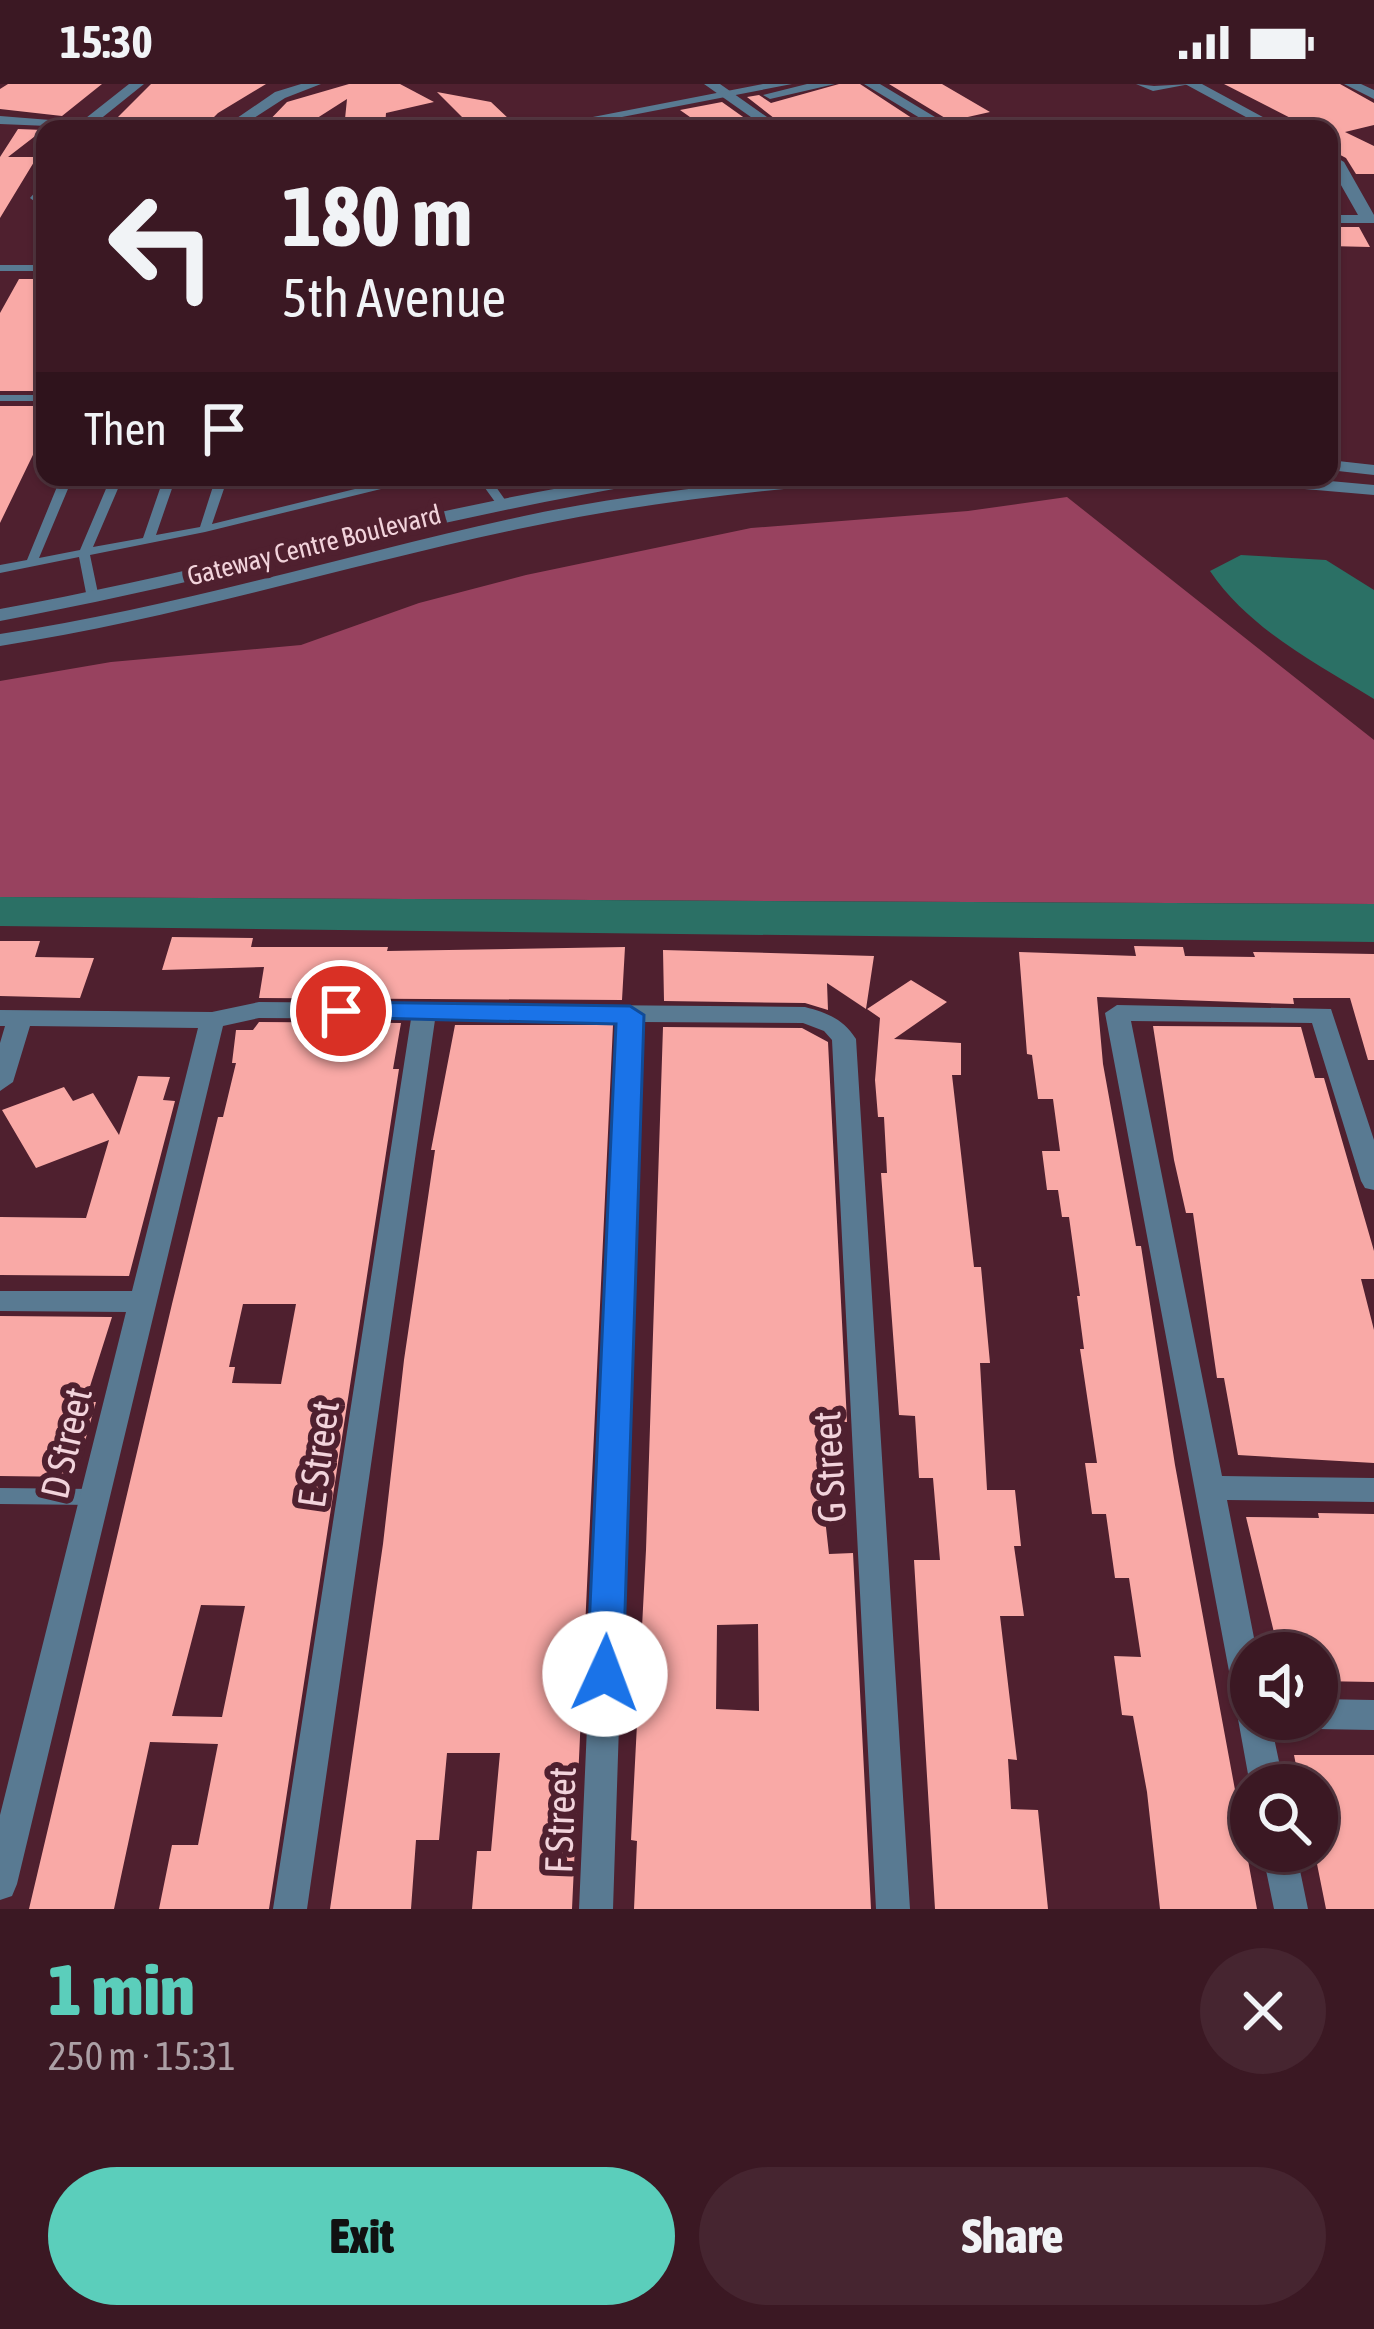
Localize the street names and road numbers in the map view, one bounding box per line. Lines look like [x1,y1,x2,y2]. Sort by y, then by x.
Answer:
street label: Gateway Centre Boulevard [184,498,444,592]
street label: D Street [32,1383,100,1503]
street label: E Street [289,1398,347,1510]
street label: G Street [804,1410,854,1524]
street label: F Street [536,1766,584,1874]

